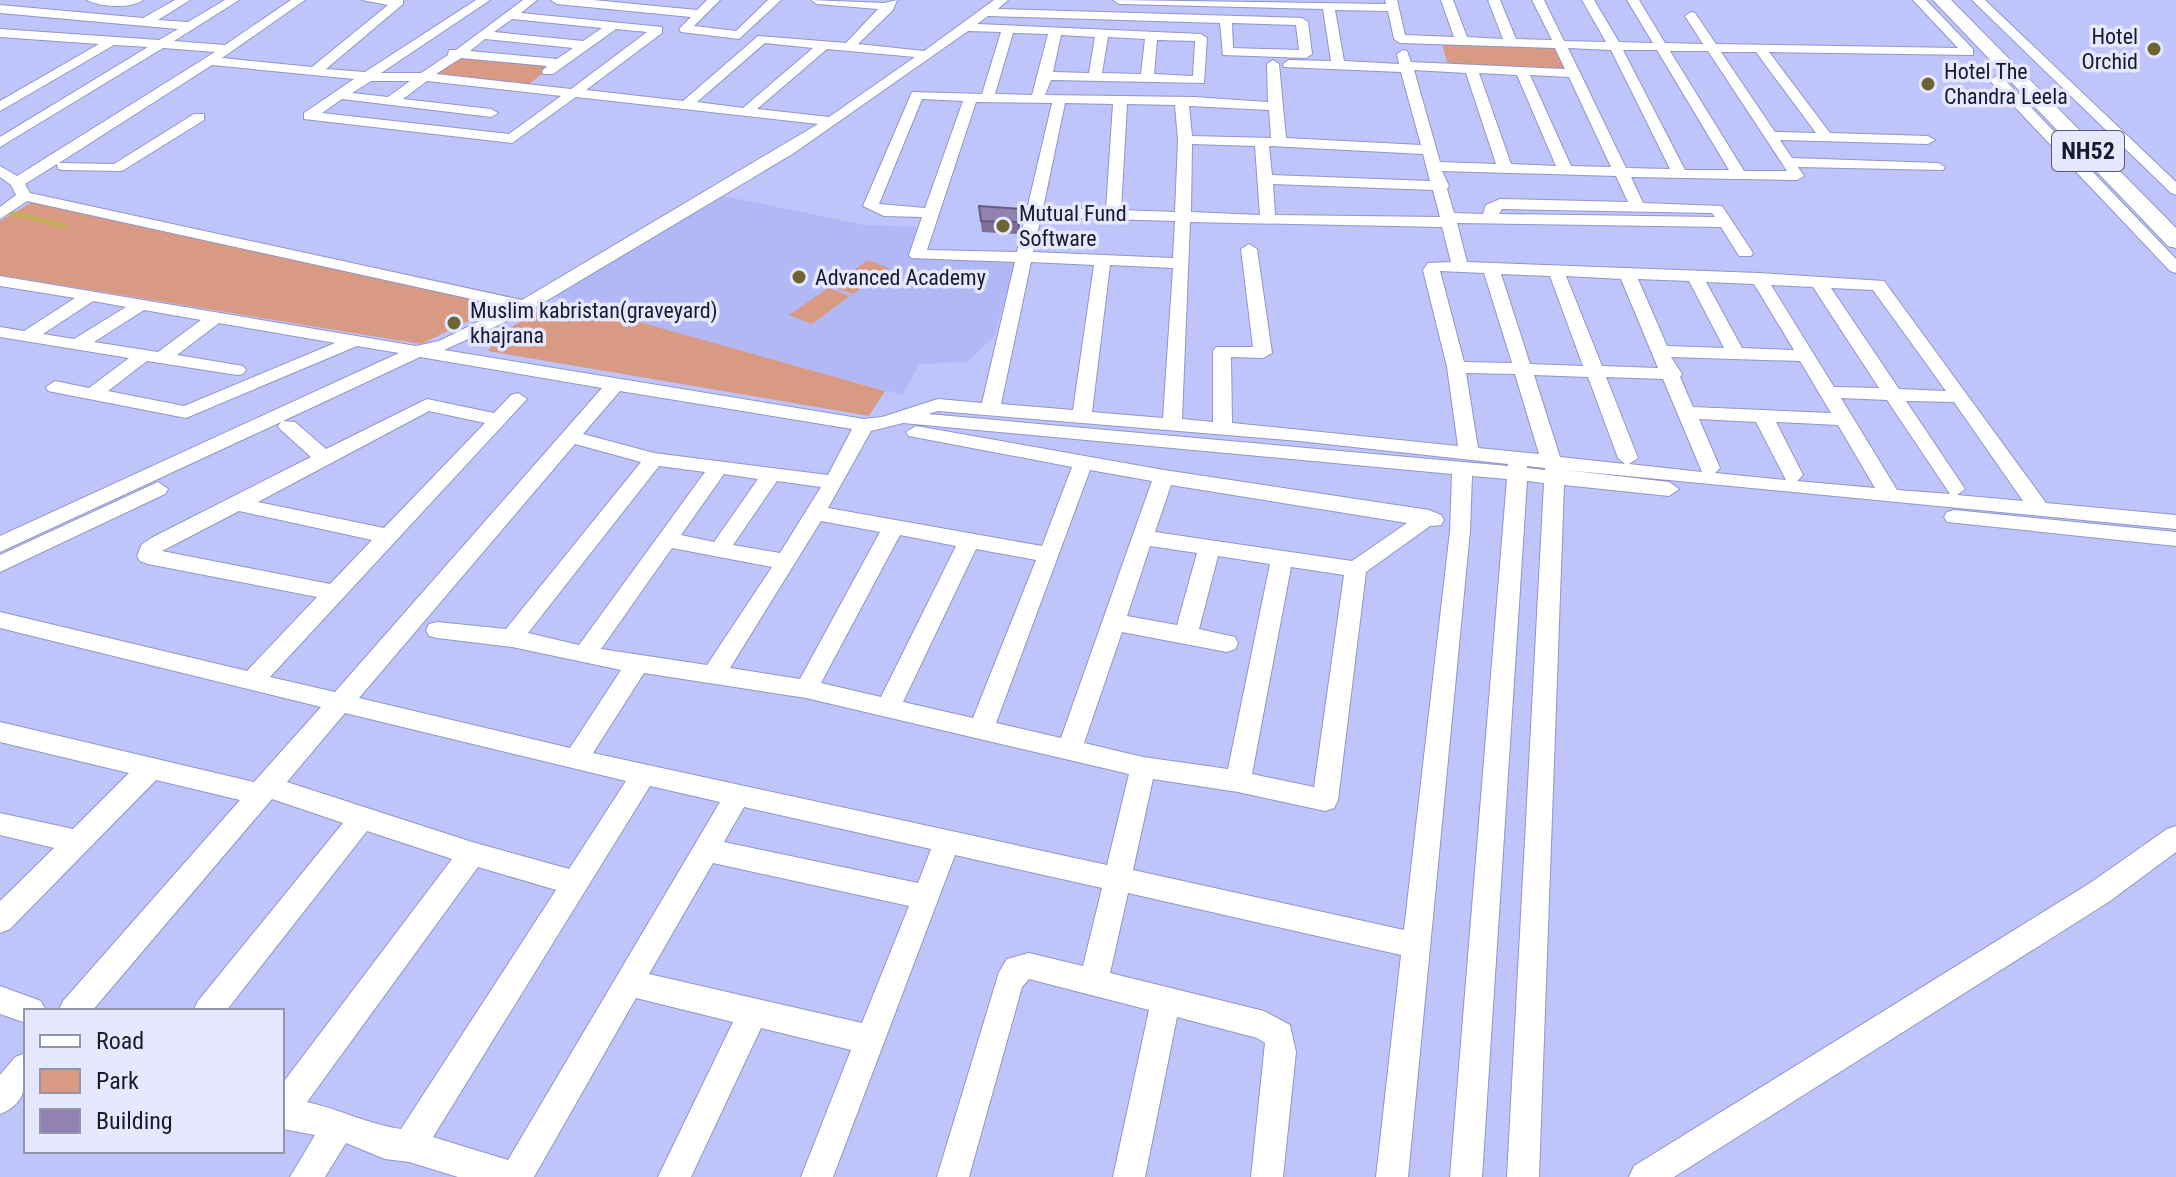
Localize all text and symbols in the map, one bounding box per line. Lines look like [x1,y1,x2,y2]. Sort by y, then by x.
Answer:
place label: Hotel Orchid [2082,24,2138,74]
marker: Hotel Orchid [2145,40,2163,58]
place label: Hotel The Chandra Leela [1944,59,2068,109]
marker: Hotel The Chandra Leela [1919,75,1937,93]
road number: NH52 [2052,131,2124,171]
place label: Mutual Fund Software [1019,201,1127,251]
marker: Mutual Fund Software [994,217,1012,235]
place label: Advanced Academy [815,265,986,290]
marker: Advanced Academy [790,268,808,286]
place label: Muslim kabristan(graveyard) khajrana [470,298,718,348]
marker: Muslim kabristan(graveyard) khajrana [445,314,463,332]
legend [24,1009,284,1153]
text: Road [96,1027,144,1055]
text: Park [96,1067,139,1095]
text: Building [96,1107,173,1135]

